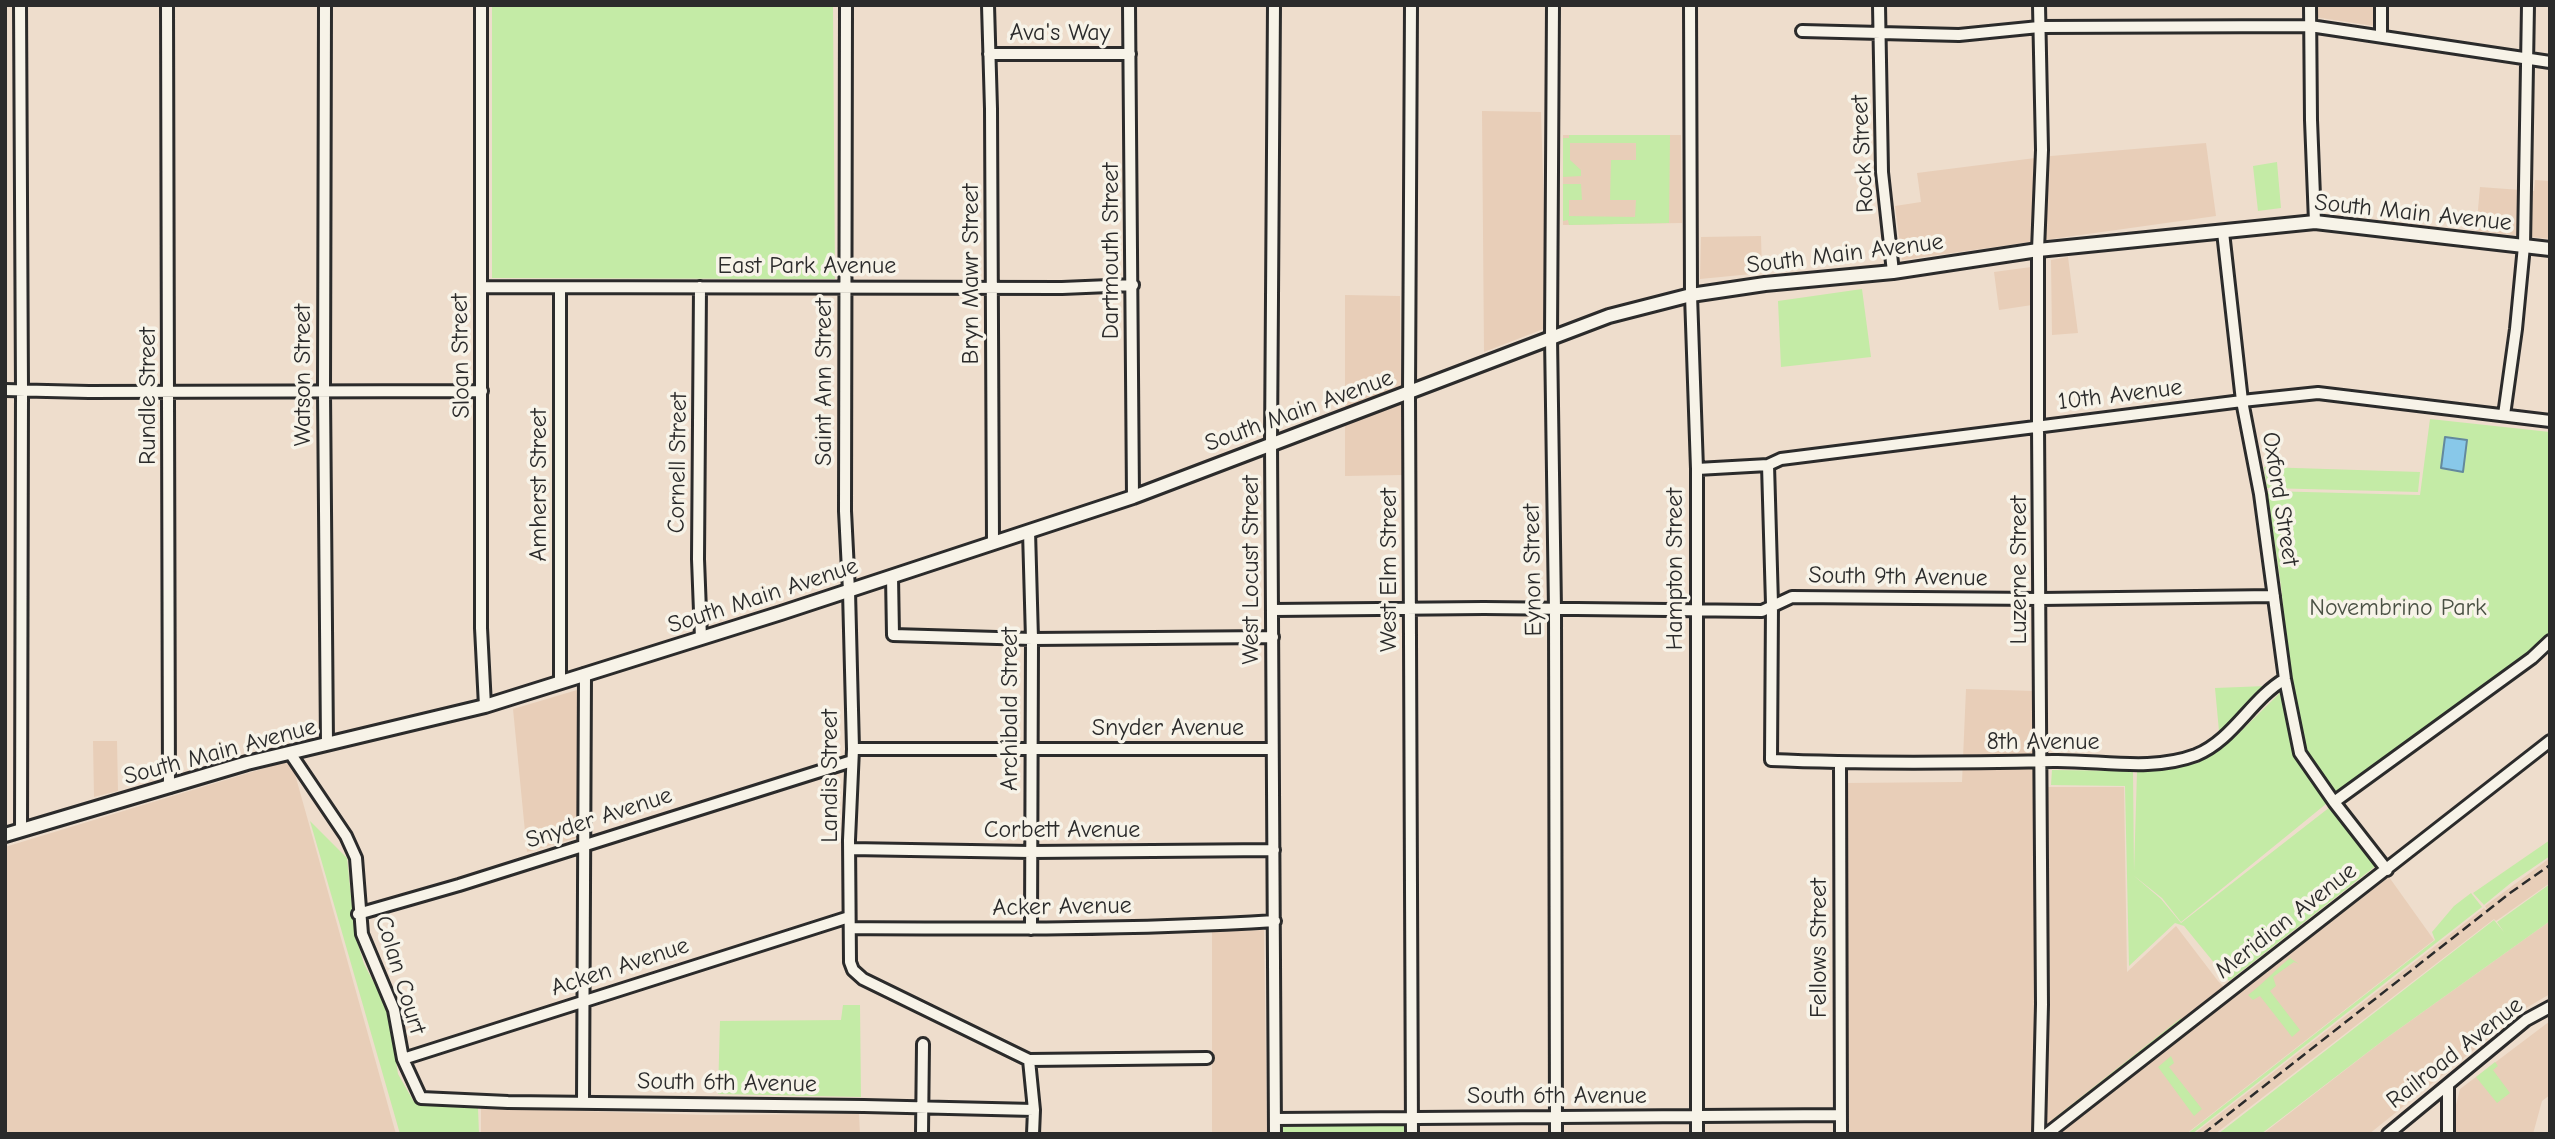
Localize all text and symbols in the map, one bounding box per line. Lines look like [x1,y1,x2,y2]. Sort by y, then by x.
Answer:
street label: Ava's Way [1010,19,1110,47]
street label: Rock Street [1846,94,1880,214]
street label: Dartmouth Street [1097,163,1125,339]
street label: Bryn Mawr Street [957,184,985,364]
street label: South Main Avenue [2313,188,2513,238]
street label: South Main Avenue [1745,228,1945,280]
street label: East Park Avenue [718,252,896,280]
street label: Sloan Street [446,293,476,419]
street label: Saint Ann Street [810,298,838,466]
street label: Watson Street [289,304,317,446]
street label: Rundle Street [134,327,162,465]
street label: South Main Avenue [1201,364,1397,458]
street label: 10th Avenue [2056,373,2184,417]
street label: Cornell Street [662,392,694,534]
street label: Amherst Street [525,408,553,562]
street label: Oxford Street [2255,430,2305,568]
street label: West Locust Street [1237,475,1265,665]
street label: West Elm Street [1375,488,1403,652]
street label: Hampton Street [1661,488,1689,650]
street label: Luzerne Street [2005,496,2033,644]
street label: Eynon Street [1517,503,1549,637]
street label: South Main Avenue [664,552,862,640]
street label: South 9th Avenue [1808,561,1988,593]
park label: Novembrino Park [2309,594,2487,622]
street label: Archibald Street [996,627,1024,791]
street label: Landis Street [816,709,844,843]
street label: South Main Avenue [121,712,319,792]
street label: Snyder Avenue [1092,714,1244,742]
street label: 8th Avenue [1986,728,2100,756]
street label: Snyder Avenue [522,781,676,855]
street label: Corbett Avenue [984,816,1140,844]
street label: Meridian Avenue [2209,857,2363,985]
street label: Fellows Street [1805,878,1833,1018]
street label: Acker Avenue [992,891,1132,923]
street label: Colan Court [368,912,432,1038]
street label: Acken Avenue [548,931,692,1003]
street label: Railroad Avenue [2381,991,2529,1115]
street label: South 6th Avenue [637,1067,817,1099]
street label: South 6th Avenue [1467,1082,1647,1110]

